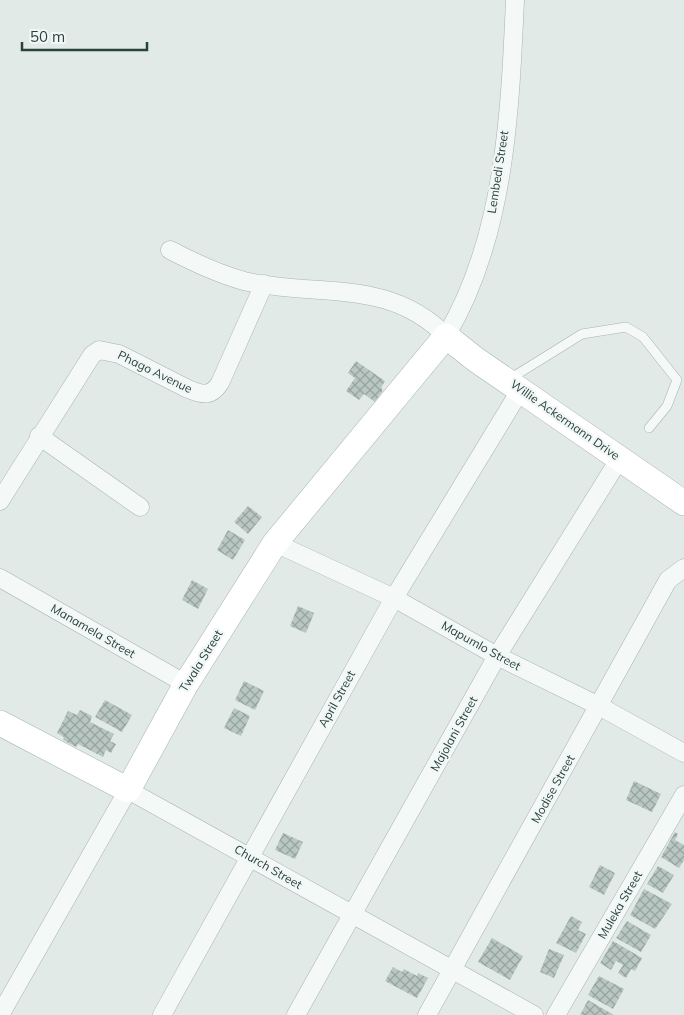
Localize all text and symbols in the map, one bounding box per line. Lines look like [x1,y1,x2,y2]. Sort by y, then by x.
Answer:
scale bar [22,20,148,52]
text: 50 m [30,27,65,46]
street label: Lembedi Street [484,129,511,214]
street label: Phago Avenue [115,347,195,396]
street label: Willie Ackermann Drive [508,376,623,463]
street label: Manamela Street [48,600,138,661]
street label: Mapumlo Street [439,618,523,673]
street label: Twala Street [176,627,226,695]
street label: April Street [315,668,358,730]
street label: Majolani Street [427,694,480,774]
street label: Modise Street [528,752,578,826]
street label: Church Street [232,841,305,892]
street label: Muleka Street [594,868,645,942]

